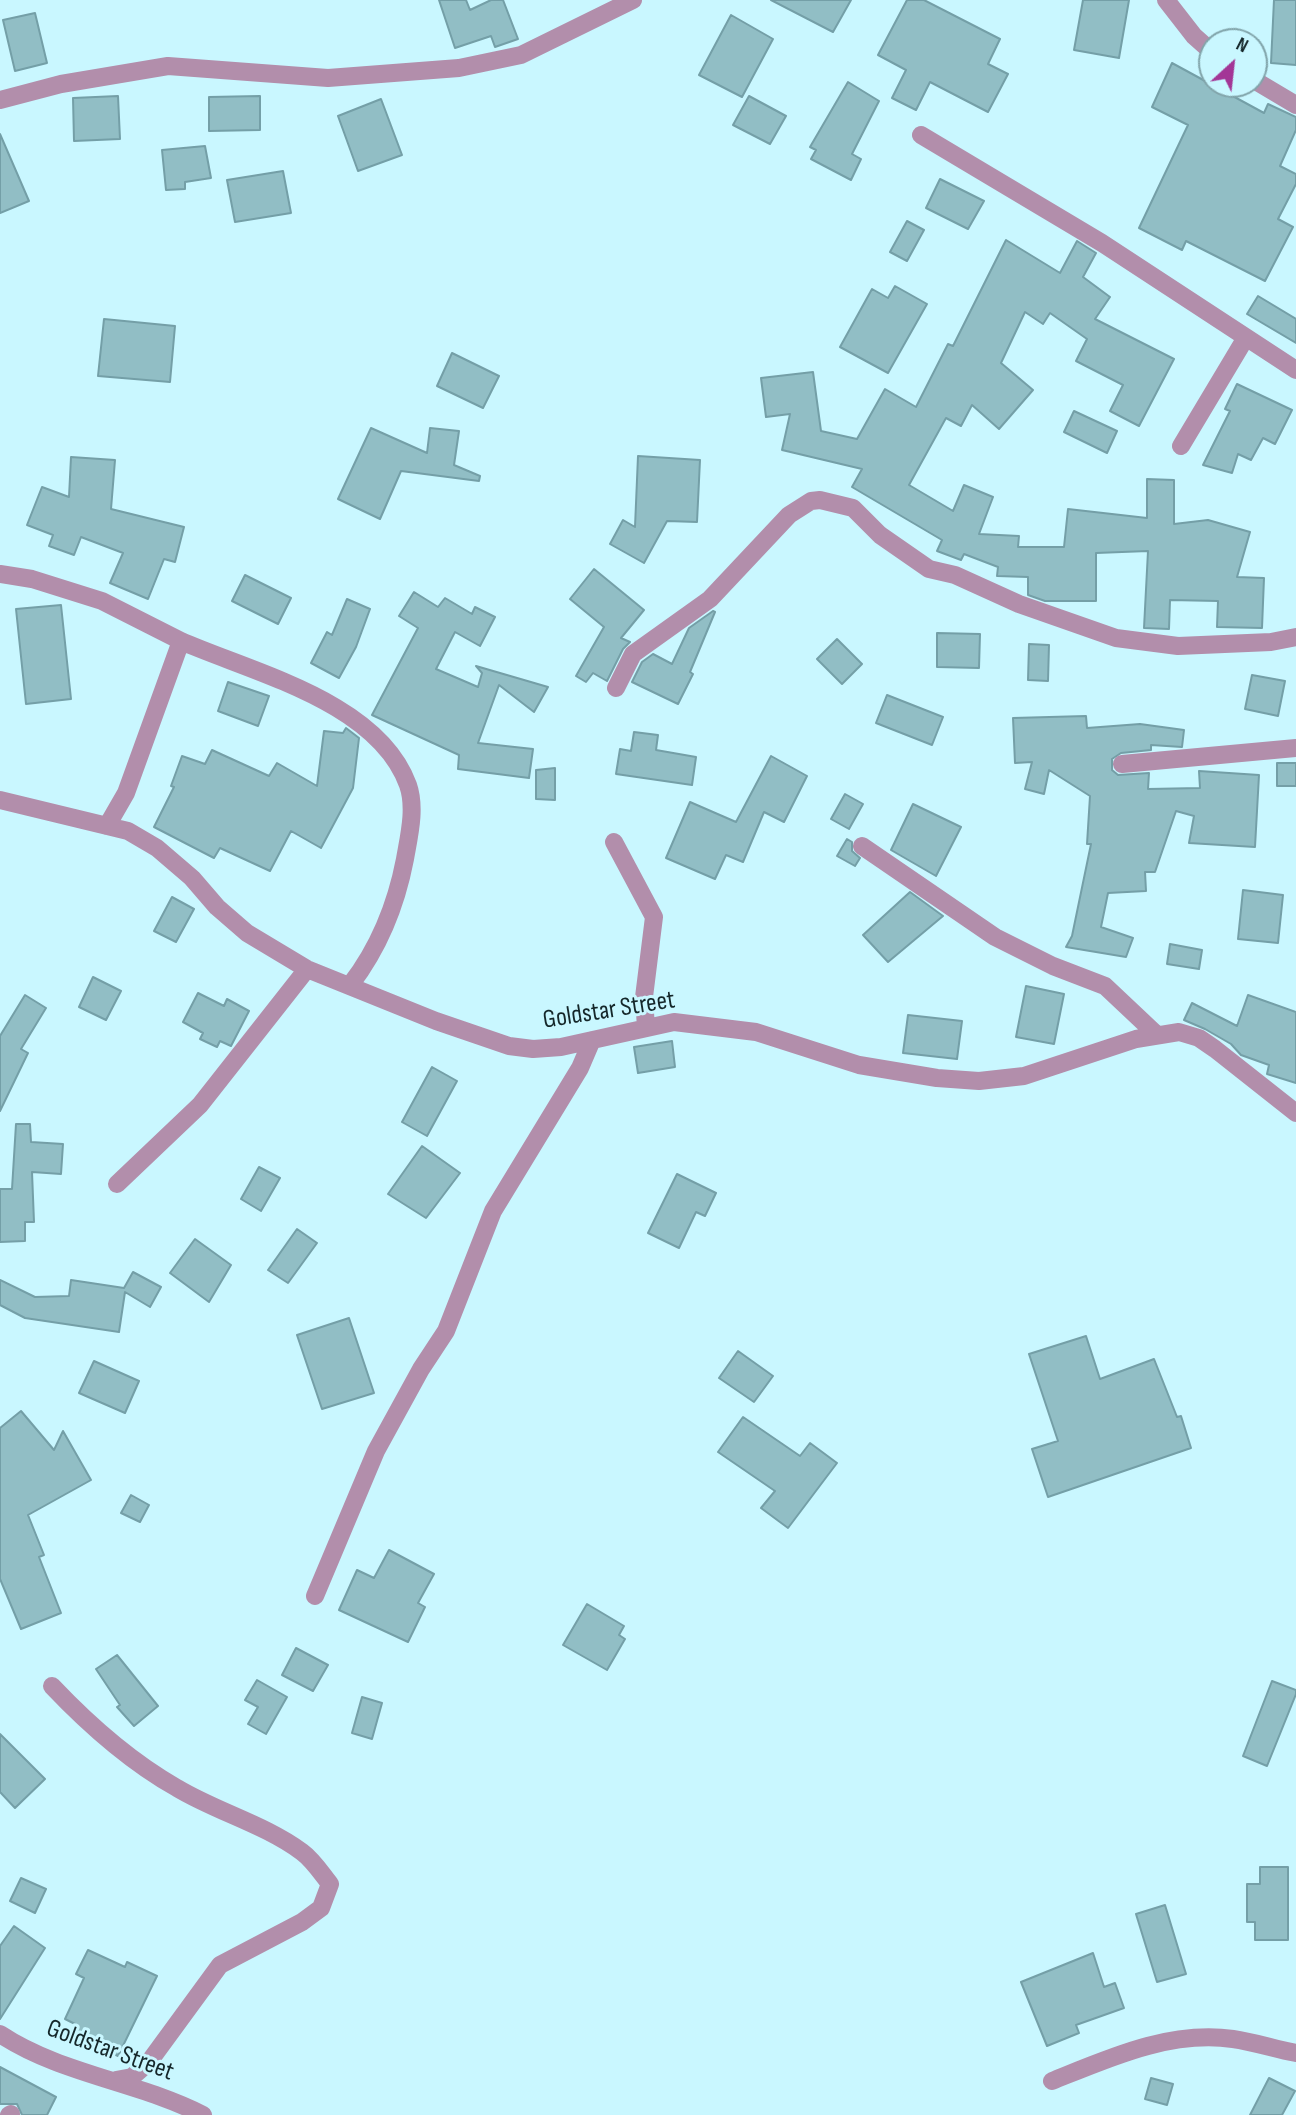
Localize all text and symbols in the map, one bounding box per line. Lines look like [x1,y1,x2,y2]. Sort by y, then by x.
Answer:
north arrow [1198,28,1268,98]
text: N [1232,33,1252,58]
street label: Goldstar Street [541,985,677,1037]
street label: Goldstar Street [42,2014,178,2088]

